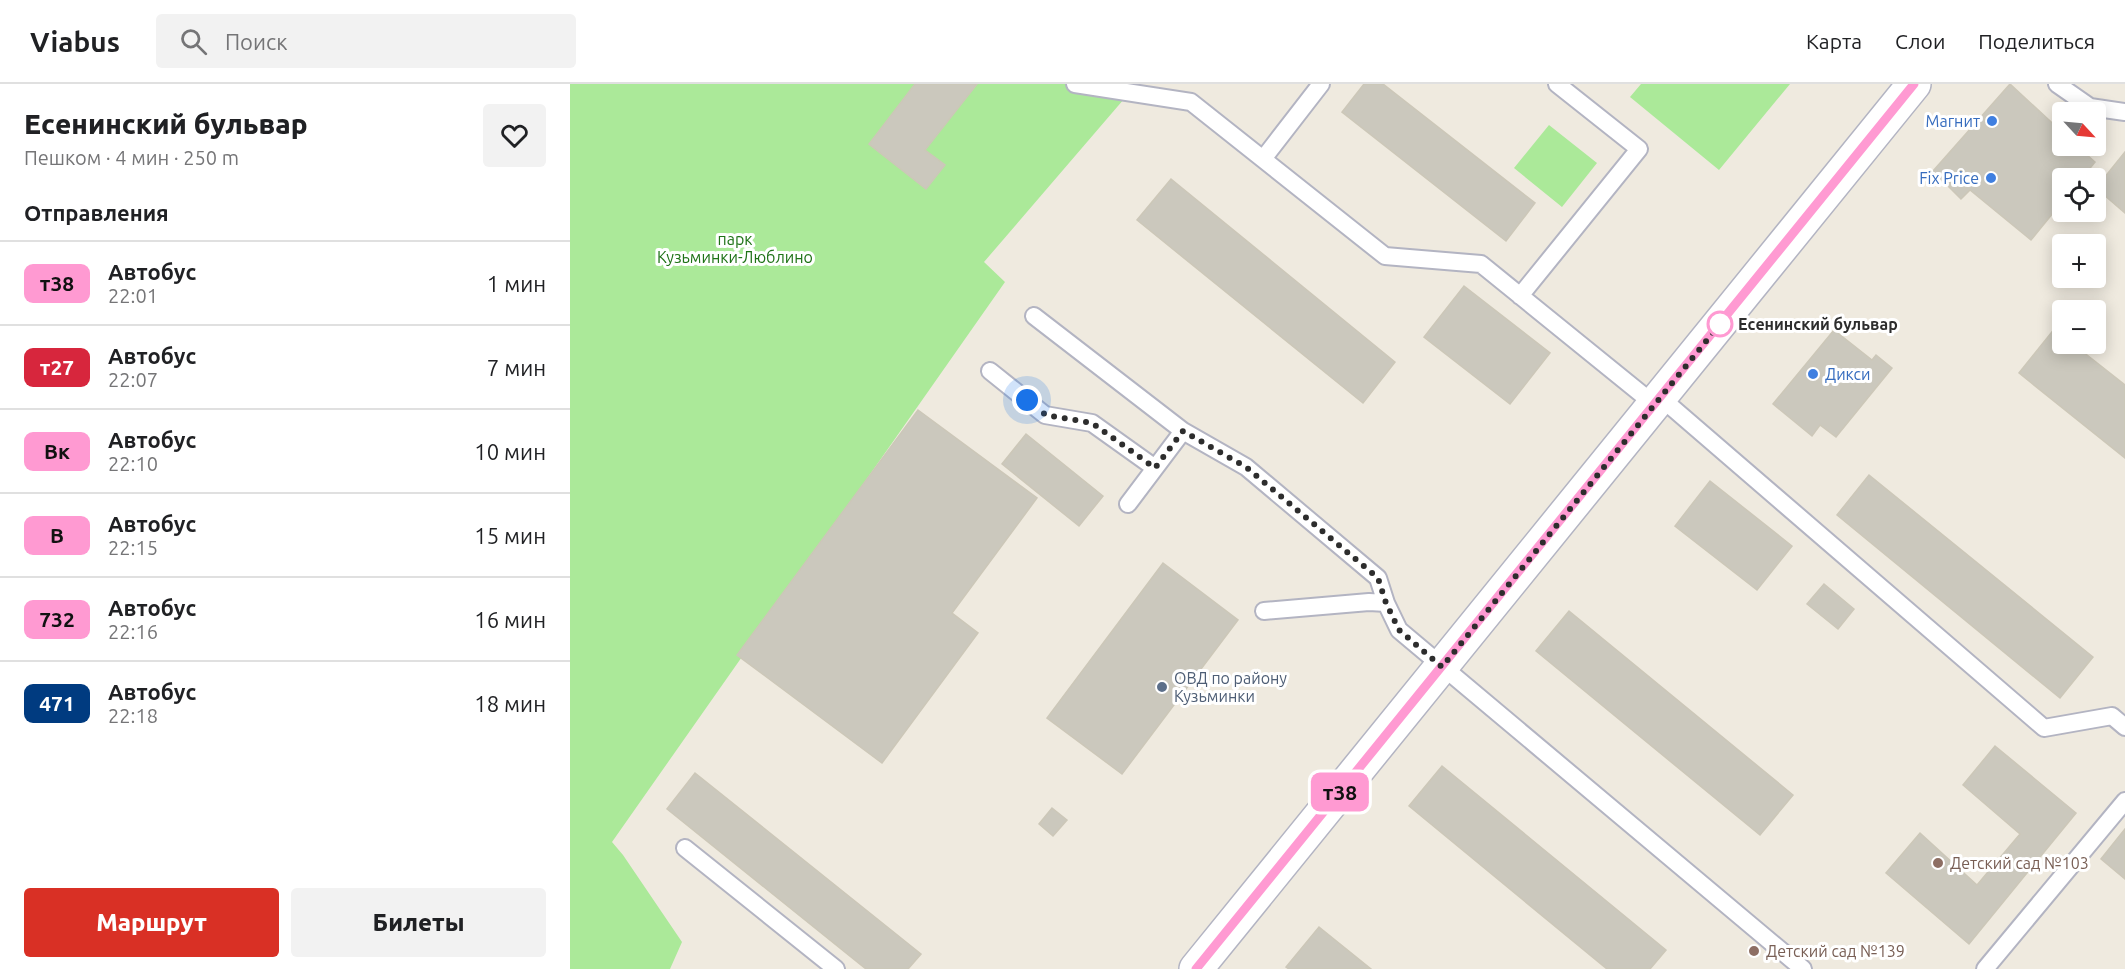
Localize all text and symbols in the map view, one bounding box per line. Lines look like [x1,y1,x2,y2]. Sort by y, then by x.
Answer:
search box [156,14,576,68]
icon: search [177,25,210,58]
text: Viabus [30,26,120,57]
text: Поиск [225,29,288,54]
text: Карта [1806,29,1862,53]
text: Слои [1895,29,1945,53]
text: Поделиться [1978,29,2095,53]
north arrow [2052,102,2106,156]
map controls [2052,102,2106,354]
button: heart [483,104,546,167]
text: Есенинский бульвар [24,108,308,139]
place label: Магнит [1926,112,1980,130]
marker: Магнит [1985,114,1999,128]
text: Пешком · 4 мин · 250 m [24,146,239,169]
button: locate [2052,168,2106,222]
place label: Fix Price [1919,169,1979,187]
marker: Fix Price [1984,171,1998,185]
text: Отправления [24,200,169,225]
park label: парк Кузьминки-Люблино [657,230,813,266]
button: + [2052,234,2106,288]
text: Автобус [108,259,196,284]
text: т38 [40,271,74,295]
text: 1 мин [487,271,546,296]
text: 22:01 [108,284,158,307]
button: − [2052,300,2106,354]
marker: Есенинский бульвар [1707,311,1733,337]
place label: Есенинский бульвар [1738,315,1898,333]
text: Автобус [108,343,196,368]
text: т27 [40,355,74,379]
text: 7 мин [487,355,546,380]
place label: Дикси [1825,365,1871,383]
marker: Дикси [1806,367,1820,381]
text: 22:07 [108,368,158,391]
your location [1012,385,1042,415]
text: Автобус [108,427,196,452]
text: Вк [44,439,70,463]
text: 10 мин [474,439,546,464]
text: 22:10 [108,452,158,475]
text: Автобус [108,511,196,536]
text: В [50,523,64,547]
text: 15 мин [474,523,546,548]
text: 22:15 [108,536,158,559]
text: Автобус [108,595,196,620]
text: 732 [39,607,75,631]
text: 16 мин [474,607,546,632]
text: 22:16 [108,620,158,643]
place label: ОВД по району Кузьминки [1174,669,1287,705]
text: Автобус [108,679,196,704]
marker: ОВД по району Кузьминки [1155,680,1169,694]
text: 471 [39,691,75,715]
text: 18 мин [474,691,546,716]
text: 22:18 [108,704,158,727]
line badge: т38 [1306,772,1374,812]
text: т38 [1323,780,1357,804]
place label: Детский сад №103 [1950,854,2089,872]
marker: Детский сад №103 [1931,856,1945,870]
button: Маршрут [24,888,279,957]
button: Билеты [291,888,546,957]
place label: Детский сад №139 [1766,942,1905,960]
marker: Детский сад №139 [1747,944,1761,958]

